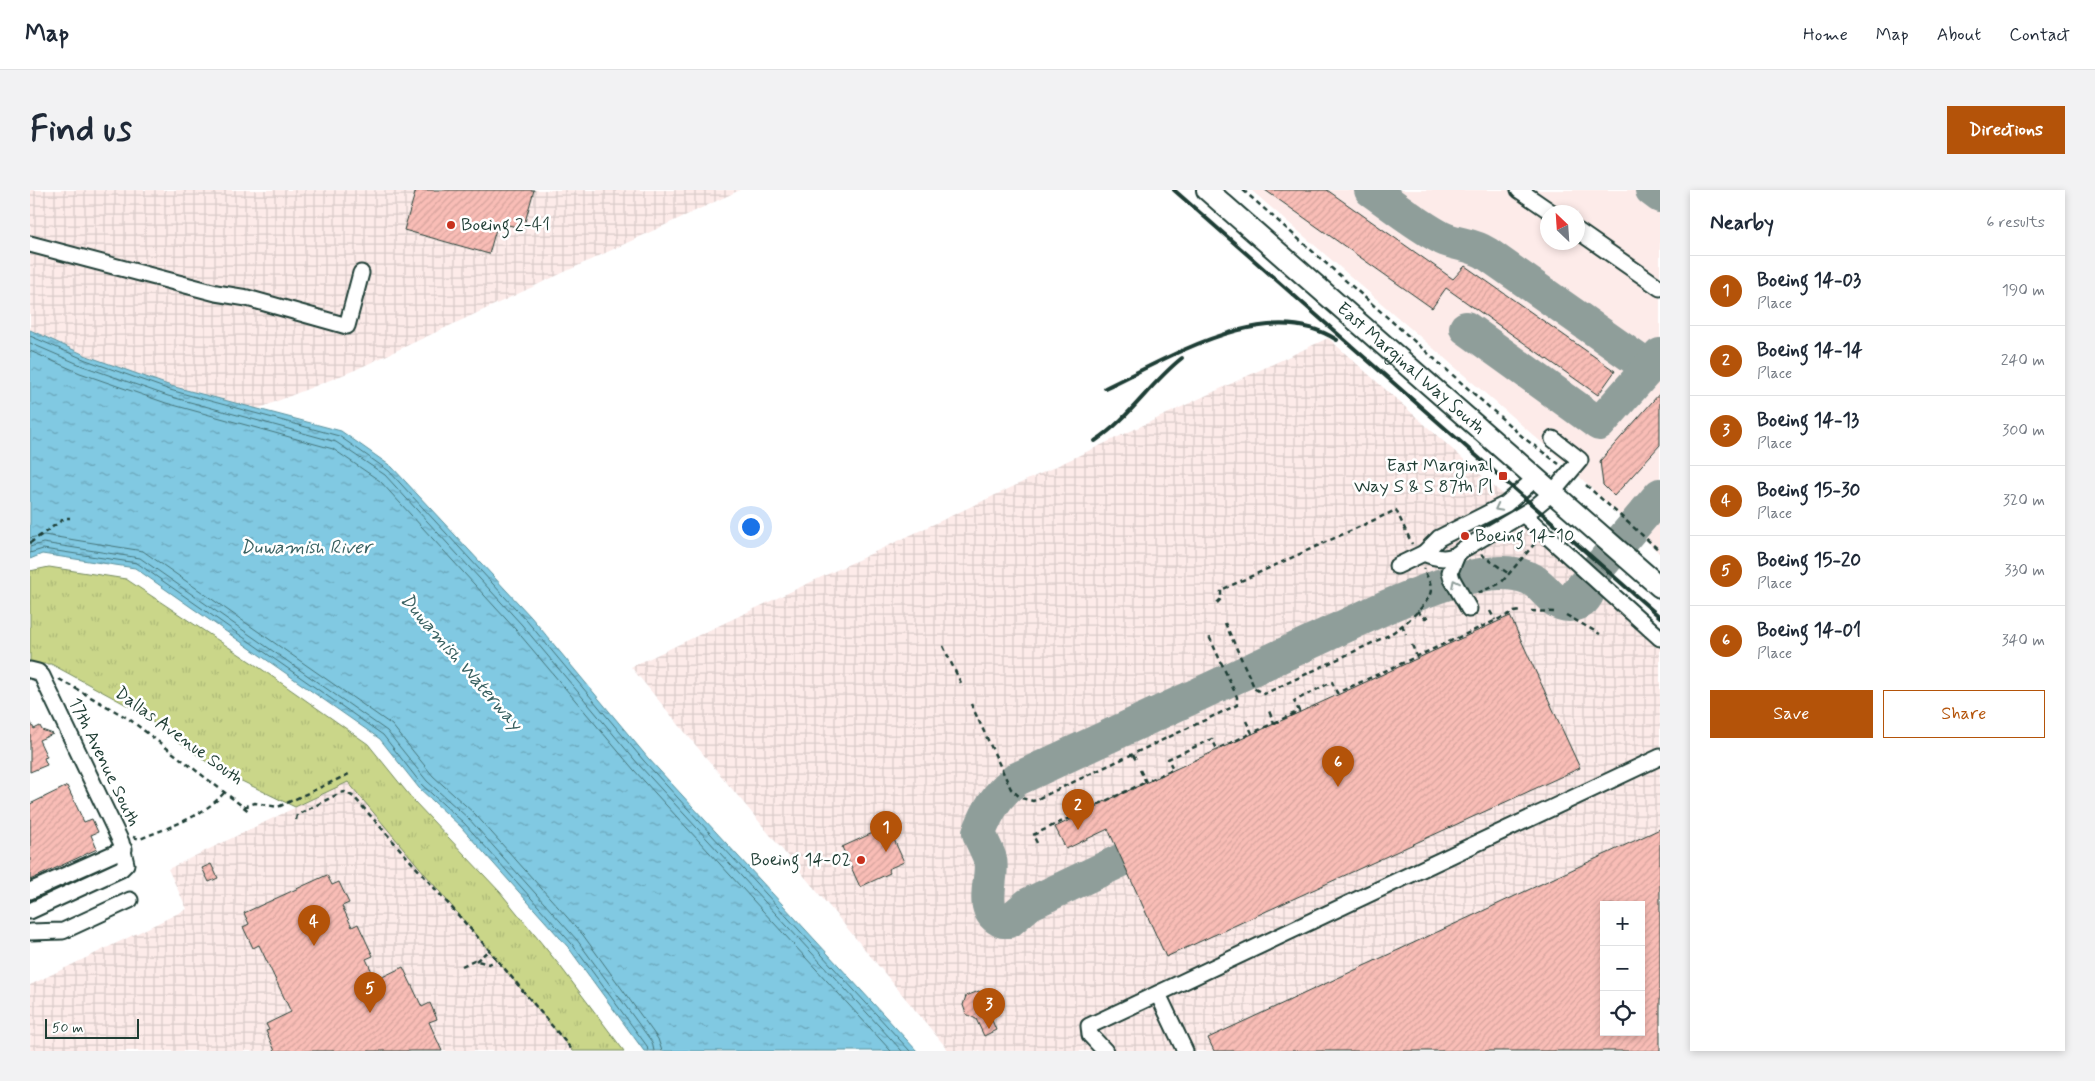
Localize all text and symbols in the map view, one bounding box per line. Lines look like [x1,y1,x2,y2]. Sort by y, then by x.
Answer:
text: Map [25,19,69,50]
text: Home [1803,23,1848,47]
text: Map [1876,23,1909,47]
text: About [1937,23,1981,47]
text: Contact [2009,23,2070,47]
button: Directions [1947,106,2065,154]
text: Find us [30,107,132,153]
north arrow [1540,205,1585,250]
text: Nearby [1710,209,1774,237]
text: 6 results [1986,212,2045,233]
place label: Boeing 2-41 [461,213,550,239]
marker: Boeing 2-41 [445,219,457,231]
text: Boeing 14-03 [1757,268,1861,293]
text: 1 [1722,280,1730,301]
text: 190 m [2002,280,2045,301]
text: Place [1757,293,1792,314]
street label: East Marginal Way South [1331,297,1490,440]
text: Boeing 14-14 [1757,338,1862,363]
text: 2 [1722,350,1730,371]
text: 240 m [2001,350,2045,371]
text: Place [1757,363,1792,384]
text: Boeing 14-13 [1757,408,1859,433]
text: 3 [1722,420,1730,441]
text: 300 m [2002,420,2045,441]
text: Place [1757,433,1792,454]
place label: East Marginal Way S & S 87th Pl [1354,454,1493,499]
marker: East Marginal Way S & S 87th Pl [1497,470,1509,482]
text: Boeing 15-30 [1757,478,1860,503]
text: 4 [1721,490,1731,511]
text: 320 m [2003,490,2045,511]
one-way arrow [1494,502,1503,512]
text: Place [1757,503,1792,524]
your location [738,514,764,540]
place label: Boeing 14-10 [1475,524,1574,550]
marker: Boeing 14-10 [1459,530,1471,542]
water label: Duwamish River [240,535,375,560]
text: Boeing 15-20 [1757,548,1861,573]
text: 5 [1721,560,1731,581]
text: 330 m [2004,560,2045,581]
text: Place [1757,573,1792,594]
one-way arrow [1451,579,1461,588]
water label: Duwamish Waterway [394,588,528,737]
text: Boeing 14-01 [1757,618,1861,643]
text: 6 [1722,630,1730,651]
text: 340 m [2001,630,2045,651]
text: Place [1757,643,1792,664]
street label: Dallas Avenue South [110,681,248,791]
button: Save [1710,690,1873,738]
button: Share [1883,690,2045,738]
street label: 17th Avenue South [62,693,146,831]
pin: 6 [1322,746,1354,787]
pin: 2 [1062,789,1094,830]
pin: 1 [870,811,902,852]
place label: Boeing 14-02 [751,848,851,874]
marker: Boeing 14-02 [855,854,867,866]
map controls [1600,901,1645,1036]
button: + [1600,901,1645,946]
pin: 4 [298,905,330,946]
button: − [1600,946,1645,991]
pin: 5 [354,972,386,1013]
pin: 3 [973,988,1005,1029]
button: locate [1600,991,1645,1036]
scale bar [45,1016,139,1039]
text: 50 m [52,1019,83,1037]

